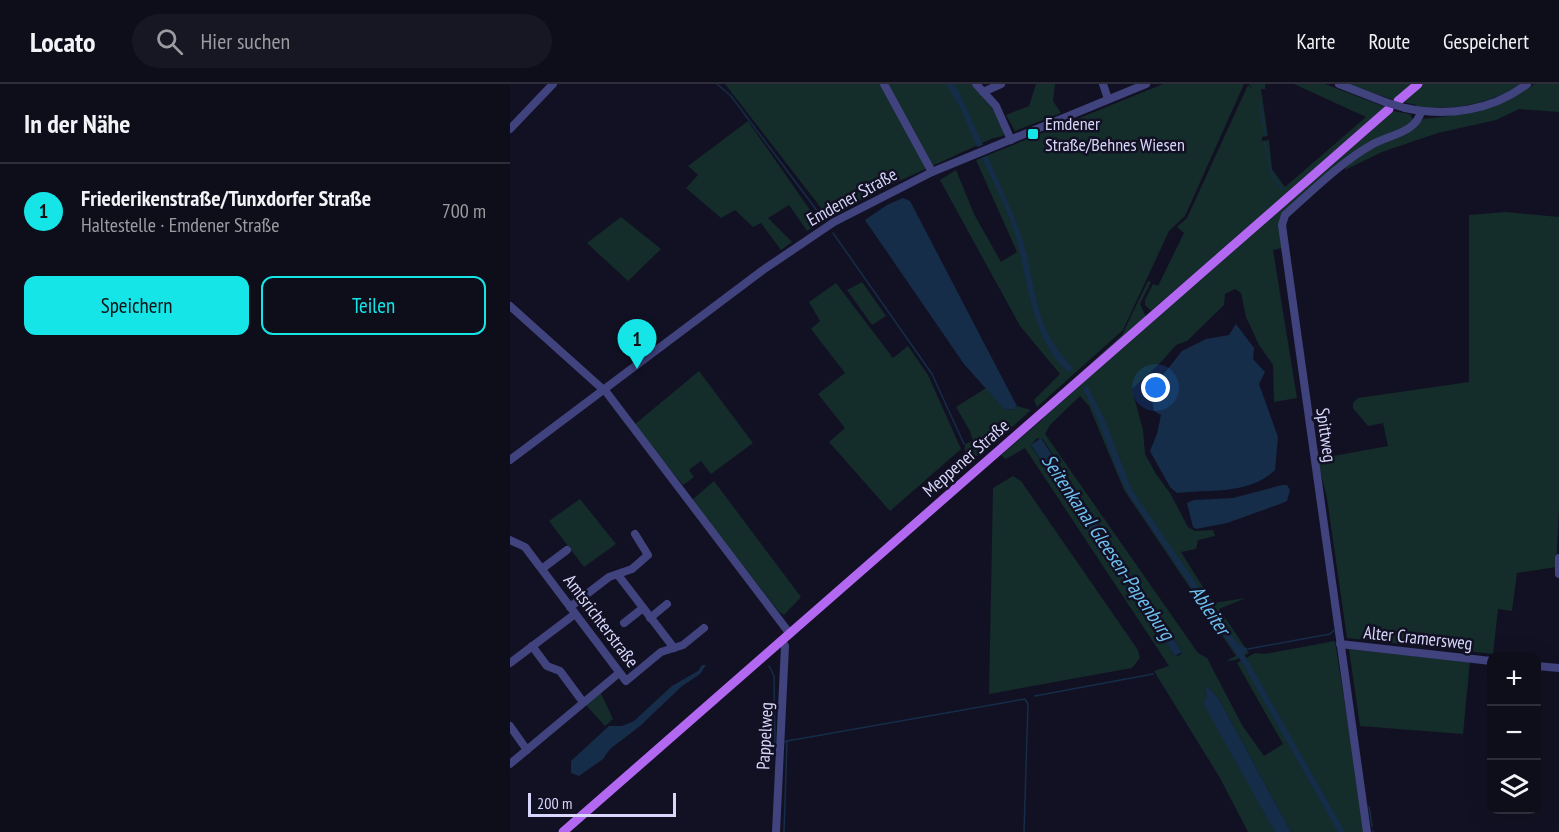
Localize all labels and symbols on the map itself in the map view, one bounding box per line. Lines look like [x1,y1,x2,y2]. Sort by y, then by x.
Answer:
place label: Emdener Straße/Behnes Wiesen [1045,112,1185,156]
marker: Emdener Straße/Behnes Wiesen [1026,127,1040,141]
street label: Emdener Straße [803,162,901,231]
pin: 1 [618,320,656,369]
your location [1141,373,1170,402]
street label: Spittweg [1311,406,1342,464]
street label: Meppener Straße [918,414,1014,501]
water label: Seitenkanal Gleesen-Papenburg [1036,449,1181,646]
street label: Amtsrichterstraße [559,569,644,672]
water label: Ableiter [1184,580,1237,642]
street label: Alter Cramersweg [1362,620,1474,655]
street label: Pappelweg [751,702,778,770]
scale bar [528,790,676,818]

